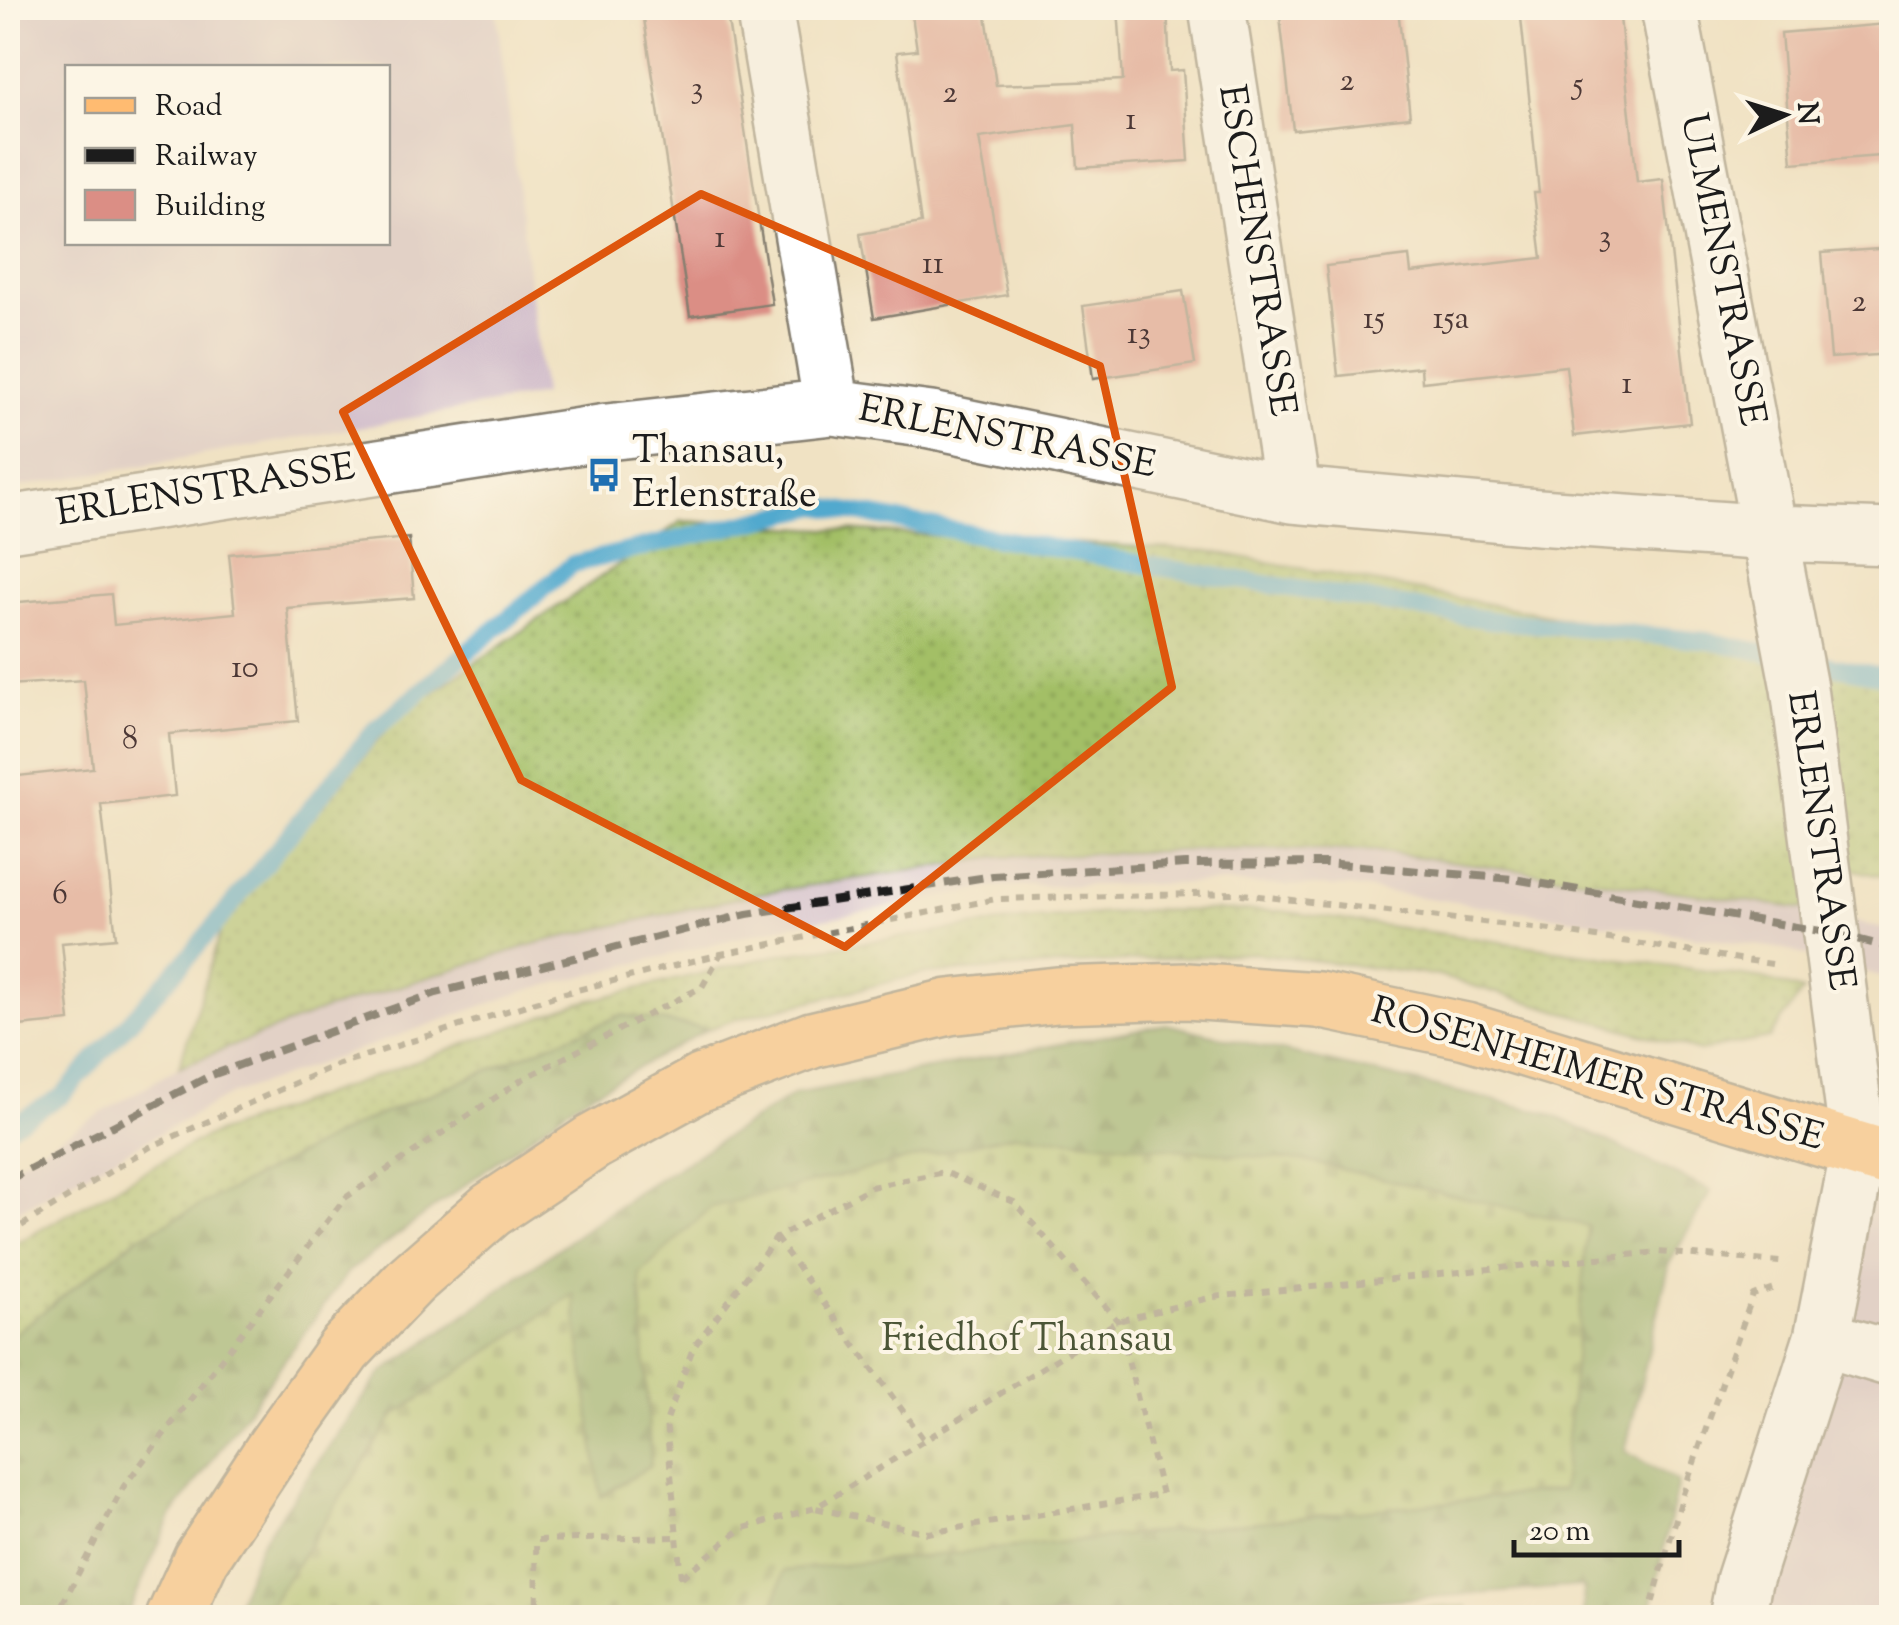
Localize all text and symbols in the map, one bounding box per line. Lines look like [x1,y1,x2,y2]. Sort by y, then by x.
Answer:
house number: 2 [1340,59,1355,105]
house number: 5 [1571,63,1584,109]
legend [65,65,390,245]
north arrow [1734,65,1834,165]
house number: 3 [691,67,703,113]
house number: 2 [943,71,958,117]
street label: ESCHENSTRASSE [1202,81,1308,421]
text: Road [155,86,222,129]
house number: 1 [1126,98,1137,144]
text: N [1785,101,1827,126]
street label: ULMENSTRASSE [1664,109,1778,431]
text: Railway [155,136,258,179]
text: Building [155,186,265,229]
house number: 3 [1599,215,1611,261]
house number: 1 [715,216,726,262]
house number: 11 [922,242,944,288]
house number: 2 [1852,280,1867,326]
house number: 15 [1363,297,1385,343]
house number: 15a [1433,297,1470,343]
house number: 13 [1127,312,1151,358]
house number: 1 [1622,362,1633,408]
street label: ERLENSTRASSE [854,384,1160,494]
place label: Thansau, Erlenstraße [632,426,817,524]
street label: ERLENSTRASSE [53,442,359,542]
bus stop icon: Thansau, Erlenstraße [585,456,623,494]
house number: 10 [231,646,259,692]
street label: ERLENSTRASSE [1771,688,1867,994]
house number: 8 [122,717,138,763]
house number: 6 [52,872,68,918]
street label: ROSENHEIMER STRASSE [1364,985,1830,1167]
park label: Friedhof Thansau [881,1314,1173,1368]
scale bar [1514,1495,1679,1557]
text: 20 m [1529,1511,1590,1554]

